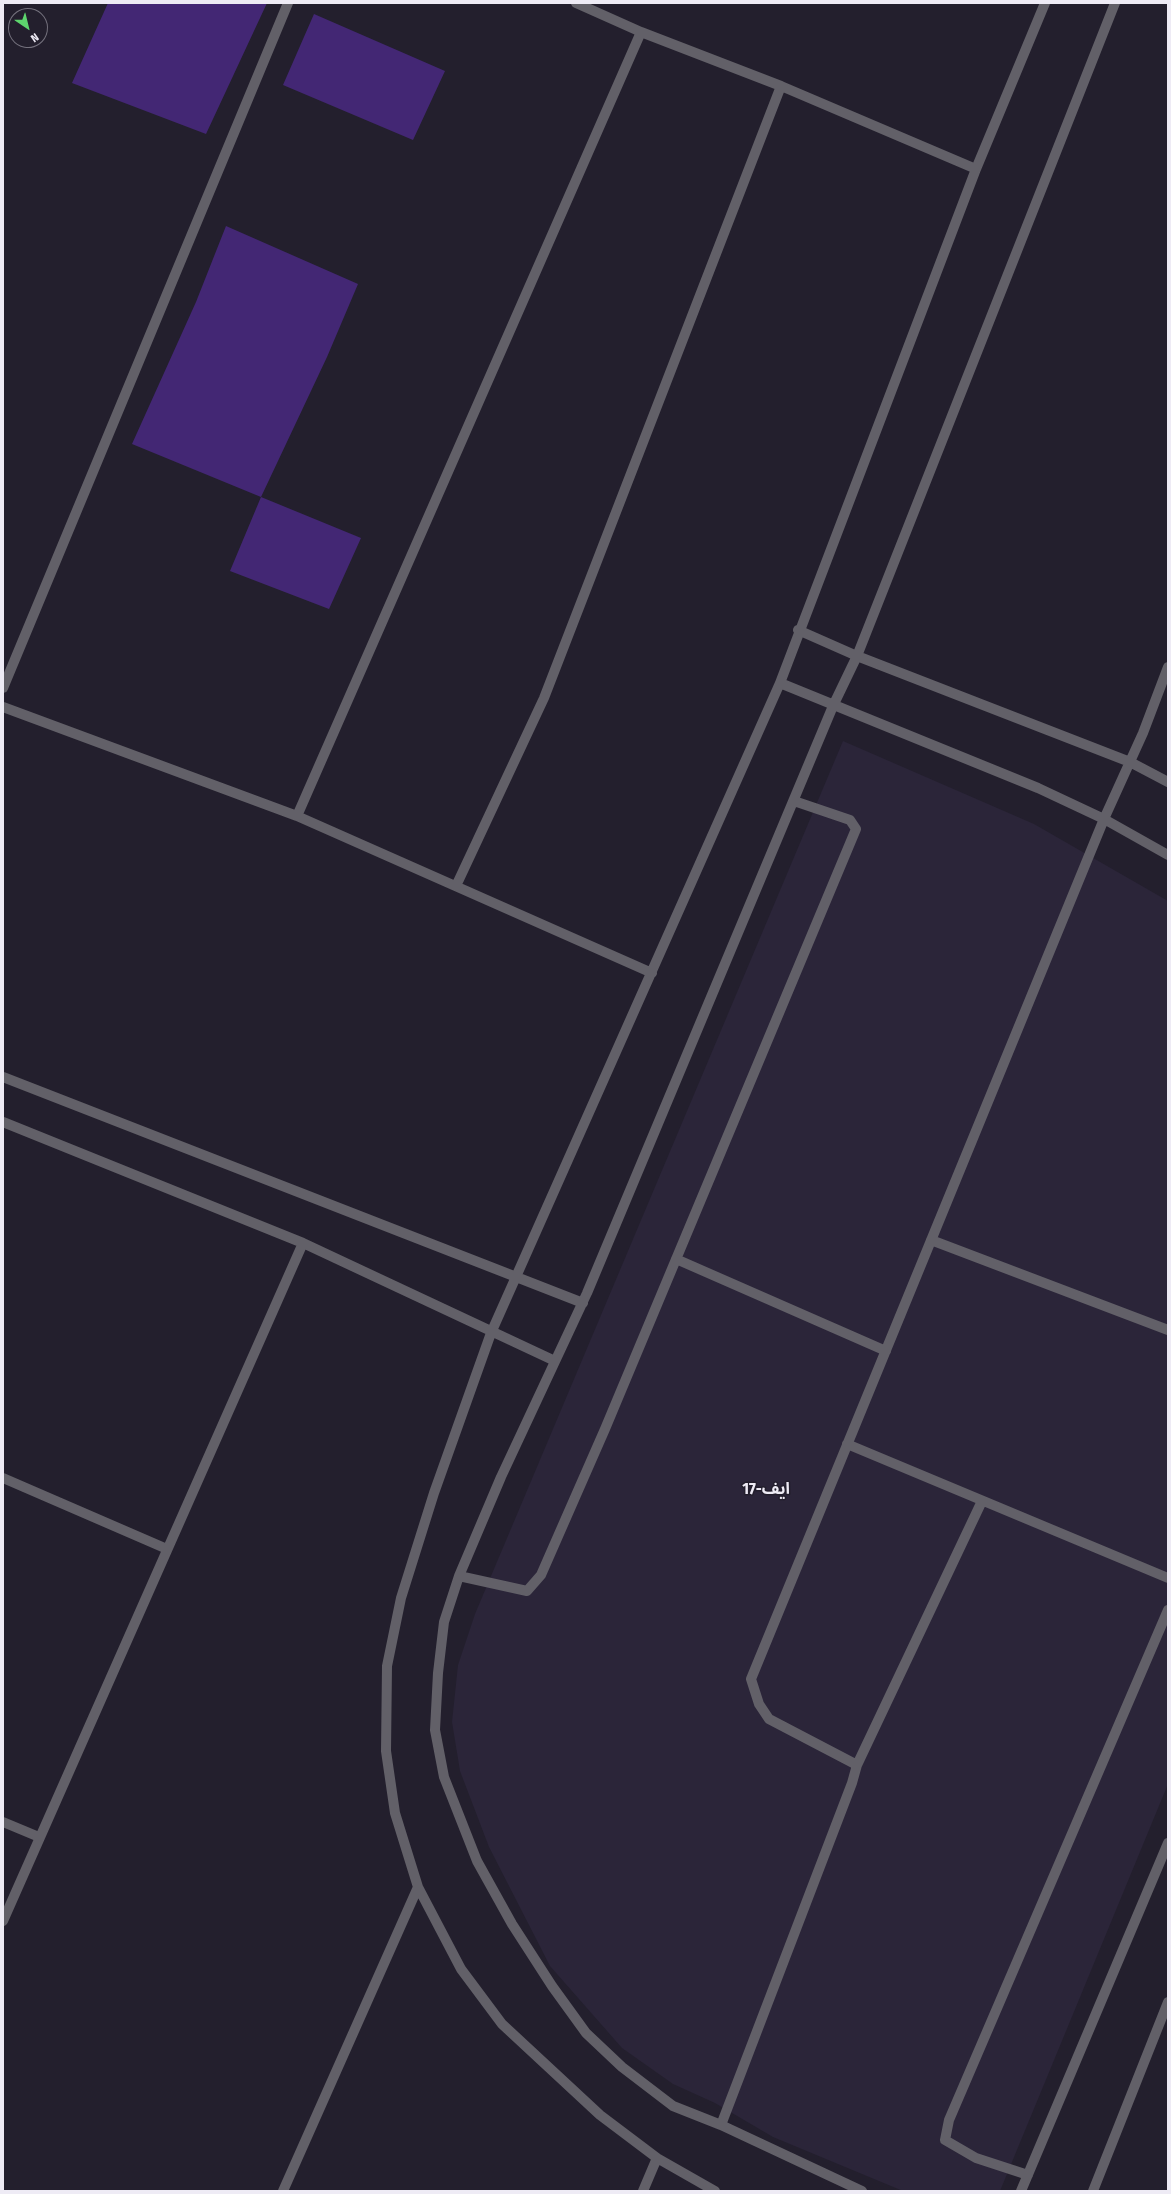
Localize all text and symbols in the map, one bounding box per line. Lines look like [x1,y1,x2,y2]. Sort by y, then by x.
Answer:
north arrow [8,8,48,48]
text: N [28,30,41,45]
district label: ایف-17 [742,1480,790,1500]

